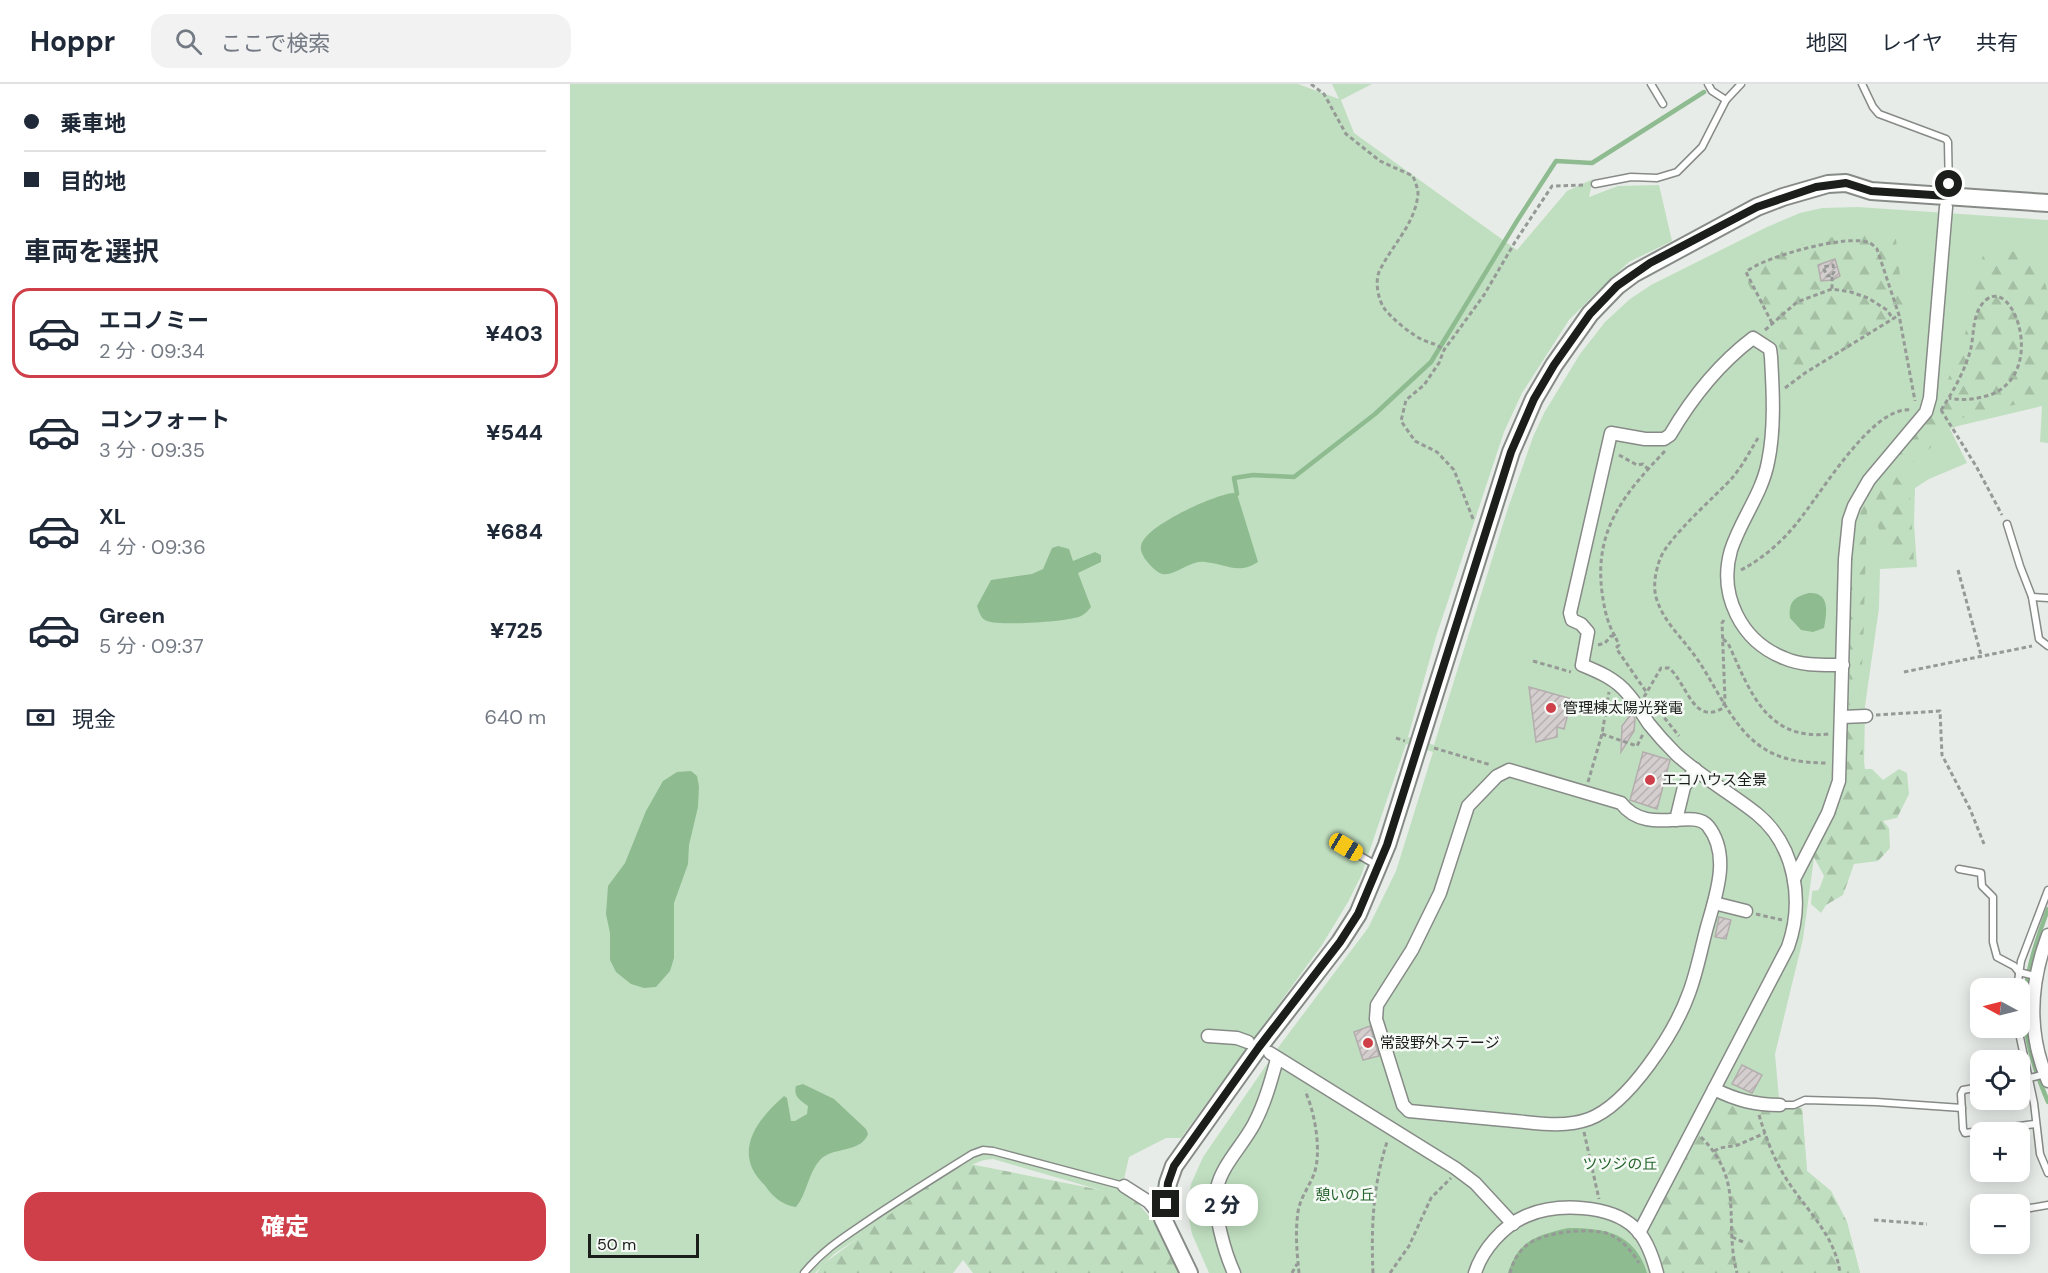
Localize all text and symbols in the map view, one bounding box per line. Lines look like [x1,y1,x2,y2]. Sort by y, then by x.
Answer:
search box [151,14,571,68]
text: Hoppr [30,23,115,60]
icon: search [172,25,205,58]
text: ここで検索 [220,29,330,58]
text: 地図 [1806,29,1848,57]
text: レイヤ [1881,29,1943,57]
text: 共有 [1976,29,2018,57]
text: 乗車地 [60,109,126,138]
text: 目的地 [60,167,126,196]
route start [1935,170,1962,197]
text: 車両を選択 [24,234,159,269]
icon: car [27,306,81,360]
text: エコノミー [99,306,209,335]
text: ¥403 [485,319,543,348]
text: 2 分 · 09:34 [99,338,205,364]
icon: car [27,405,81,459]
text: コンフォート [99,405,230,434]
text: ¥544 [486,418,543,447]
text: 3 分 · 09:35 [99,437,205,463]
text: XL [99,502,126,531]
icon: car [27,504,81,558]
text: ¥684 [486,517,543,546]
text: 4 分 · 09:36 [99,534,206,560]
text: Green [99,601,165,630]
icon: car [27,603,81,657]
text: ¥725 [490,616,543,645]
text: 5 分 · 09:37 [99,633,204,659]
place label: 管理棟太陽光発電 [1563,698,1683,718]
icon: cash [24,701,57,734]
marker: 管理棟太陽光発電 [1544,701,1558,715]
text: 640 m [484,704,546,730]
text: 現金 [72,705,116,734]
place label: エコハウス全景 [1662,770,1767,790]
marker: エコハウス全景 [1643,773,1657,787]
car [1326,830,1366,864]
north arrow [1970,978,2030,1038]
map controls [1970,978,2030,1254]
place label: 常設野外ステージ [1380,1033,1500,1053]
marker: 常設野外ステージ [1361,1036,1375,1050]
button: locate [1970,1050,2030,1110]
button: + [1970,1122,2030,1182]
park label: ツツジの丘 [1582,1154,1658,1174]
callout: 2 分 [1187,1183,1259,1225]
park label: 憩いの丘 [1315,1185,1375,1205]
route end [1152,1190,1179,1217]
button: 確定 [24,1192,546,1261]
text: 2 分 [1204,1192,1240,1218]
button: − [1970,1194,2030,1254]
scale bar [588,1231,699,1258]
text: 50 m [597,1234,636,1255]

